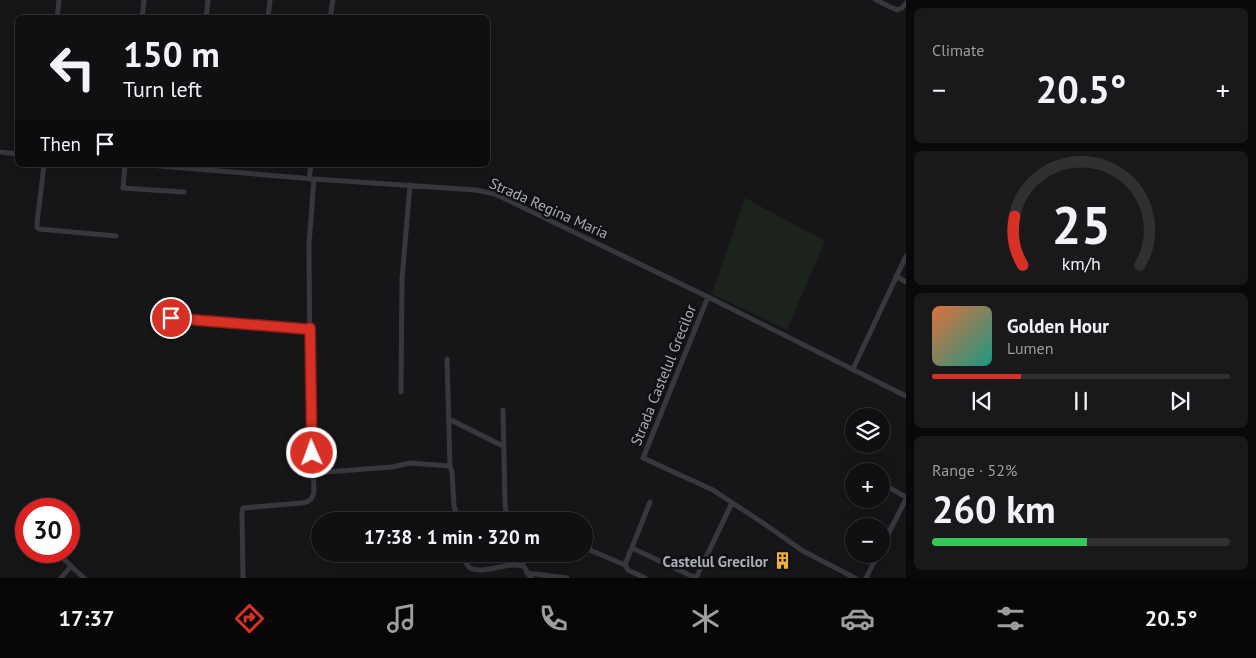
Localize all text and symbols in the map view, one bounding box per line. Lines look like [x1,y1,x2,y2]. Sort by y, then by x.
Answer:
text: 150 m [123,31,220,77]
icon: left [40,35,105,100]
text: Climate [932,40,984,60]
text: 20.5° [1036,64,1126,113]
text: − [932,71,946,108]
text: + [1216,71,1230,108]
text: Turn left [123,75,202,103]
icon: arrive [91,130,119,158]
text: Then [40,132,81,156]
street label: Strada Regina Maria [487,173,611,243]
text: 25 [1052,191,1110,258]
text: km/h [1061,252,1101,275]
pin [150,297,192,339]
street label: Strada Castelul Grecilor [626,302,700,448]
icon: arrive [157,304,185,332]
text: Golden Hour [1007,314,1109,338]
text: Lumen [1007,338,1053,358]
icon: previous [968,387,996,415]
icon: pause [1067,387,1095,415]
icon: next [1166,387,1194,415]
map controls [845,408,890,563]
button: layers [845,408,890,453]
position arrow [285,426,337,478]
text: Range · 52% [932,460,1017,480]
button: + [845,463,890,508]
text: 260 km [932,484,1056,533]
speed limit sign: 30 [15,498,80,563]
button: − [845,518,890,563]
text: 17:38 · 1 min · 320 m [364,525,540,549]
building icon: Castelul Grecilor [772,551,792,571]
place label: Castelul Grecilor [663,552,769,571]
icon: directions [232,601,267,636]
icon: music [384,601,419,636]
icon: phone [536,601,571,636]
icon: climate [688,601,723,636]
icon: car [840,601,875,636]
icon: filters [993,601,1028,636]
text: 17:37 [59,604,114,632]
text: 20.5° [1145,604,1197,632]

